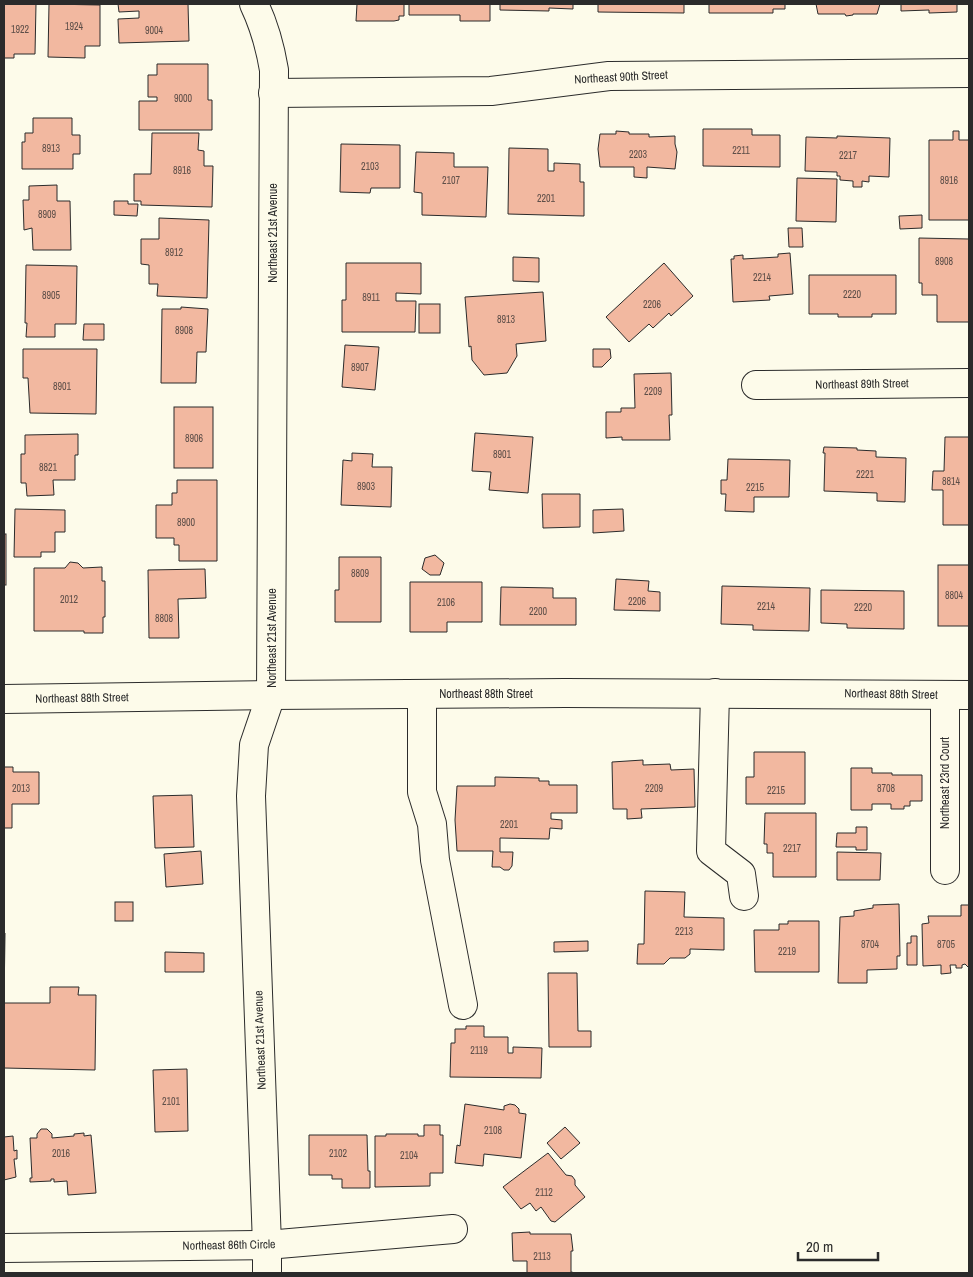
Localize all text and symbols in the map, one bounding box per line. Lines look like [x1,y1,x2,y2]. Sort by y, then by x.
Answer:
house number: 1924 [65,20,84,33]
house number: 1922 [11,23,30,36]
house number: 9004 [145,24,164,37]
street label: Northeast 90th Street [574,67,668,87]
house number: 9000 [174,92,193,105]
house number: 8913 [42,142,61,155]
house number: 2211 [732,144,750,157]
house number: 2203 [629,148,648,161]
house number: 2217 [839,149,858,162]
house number: 2103 [361,160,380,173]
house number: 8916 [173,164,192,177]
house number: 2107 [442,174,461,187]
house number: 8916 [940,174,959,187]
street label: Northeast 21st Avenue [265,183,281,283]
house number: 2201 [537,192,556,205]
house number: 8909 [38,208,57,221]
house number: 8912 [165,246,184,259]
house number: 8908 [935,255,954,268]
house number: 2214 [753,271,772,284]
house number: 2220 [843,288,862,301]
house number: 8905 [42,289,61,302]
house number: 8911 [362,291,380,304]
house number: 2206 [643,298,662,311]
house number: 8913 [497,313,516,326]
house number: 8908 [175,324,194,337]
house number: 8907 [351,361,370,374]
street label: Northeast 89th Street [815,375,909,393]
house number: 8901 [53,380,72,393]
house number: 2209 [644,385,663,398]
house number: 8906 [185,432,204,445]
house number: 8901 [493,448,512,461]
house number: 8821 [39,461,58,474]
house number: 2221 [856,468,875,481]
house number: 8814 [942,475,961,488]
house number: 8903 [357,480,376,493]
house number: 2215 [746,481,765,494]
house number: 8900 [177,516,196,529]
house number: 8809 [351,567,370,580]
street label: Northeast 21st Avenue [264,588,280,688]
house number: 8804 [945,589,964,602]
house number: 2012 [60,593,79,606]
house number: 2206 [628,595,647,608]
house number: 2106 [437,596,456,609]
house number: 2214 [757,600,776,613]
house number: 2220 [854,601,873,614]
house number: 2200 [529,605,548,618]
house number: 8808 [155,612,174,625]
street label: Northeast 88th Street [844,685,938,703]
street label: Northeast 88th Street [439,686,533,702]
street label: Northeast 88th Street [35,689,129,707]
street label: Northeast 23rd Court [937,737,953,829]
house number: 2013 [12,782,31,795]
house number: 2209 [645,782,664,795]
house number: 8708 [877,782,896,795]
house number: 2215 [767,784,786,797]
house number: 2201 [500,818,519,831]
house number: 2217 [783,842,802,855]
house number: 2213 [675,925,694,938]
house number: 8704 [861,938,880,951]
house number: 8705 [937,938,956,951]
house number: 2219 [778,945,797,958]
street label: Northeast 21st Avenue [250,990,270,1090]
house number: 2119 [470,1044,488,1057]
house number: 2101 [162,1095,181,1108]
house number: 2108 [484,1124,503,1137]
house number: 2016 [52,1147,71,1160]
house number: 2102 [329,1147,348,1160]
house number: 2104 [400,1149,419,1162]
house number: 2112 [535,1186,553,1199]
scale bar [798,1230,878,1262]
street label: Northeast 86th Circle [182,1236,276,1254]
text: 20 m [806,1236,833,1257]
house number: 2113 [533,1250,551,1263]

